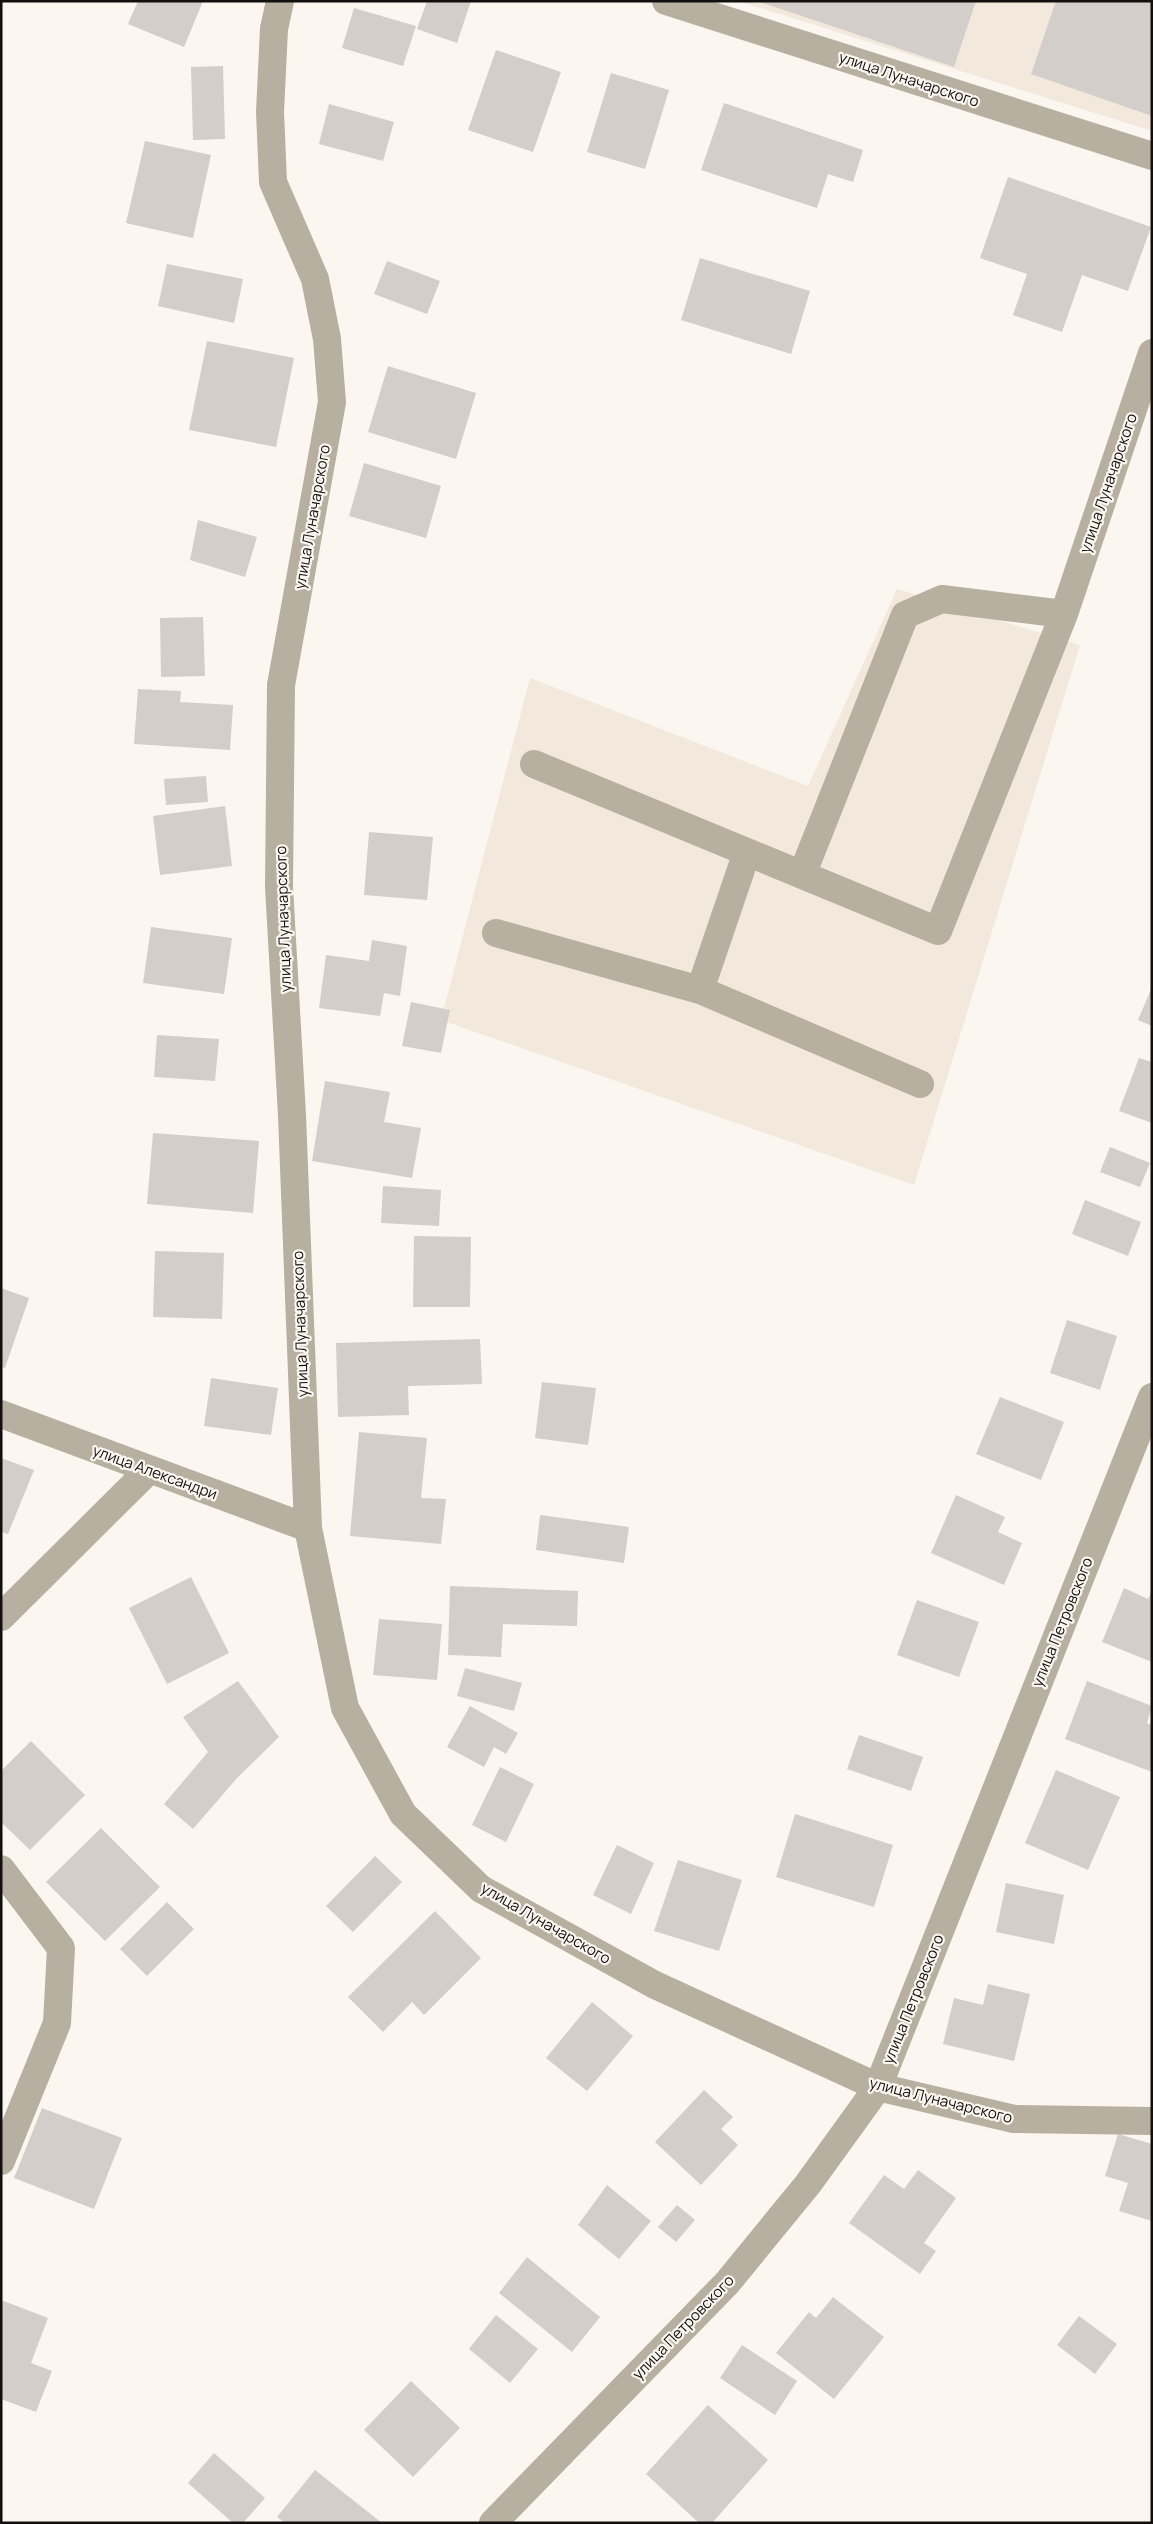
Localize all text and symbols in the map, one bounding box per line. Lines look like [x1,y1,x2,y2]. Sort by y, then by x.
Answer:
street label: улица Луначарского [836,46,982,112]
street label: улица Луначарского [1074,410,1142,556]
street label: улица Луначарского [289,443,335,591]
street label: улица Луначарского [270,845,296,993]
street label: улица Луначарского [287,1250,313,1398]
street label: улица Александри [90,1440,220,1504]
street label: улица Петровского [1026,1554,1098,1690]
street label: улица Луначарского [477,1877,615,1969]
street label: улица Петровского [877,1931,949,2067]
street label: улица Луначарского [867,2072,1015,2128]
street label: улица Петровского [628,2270,739,2384]

